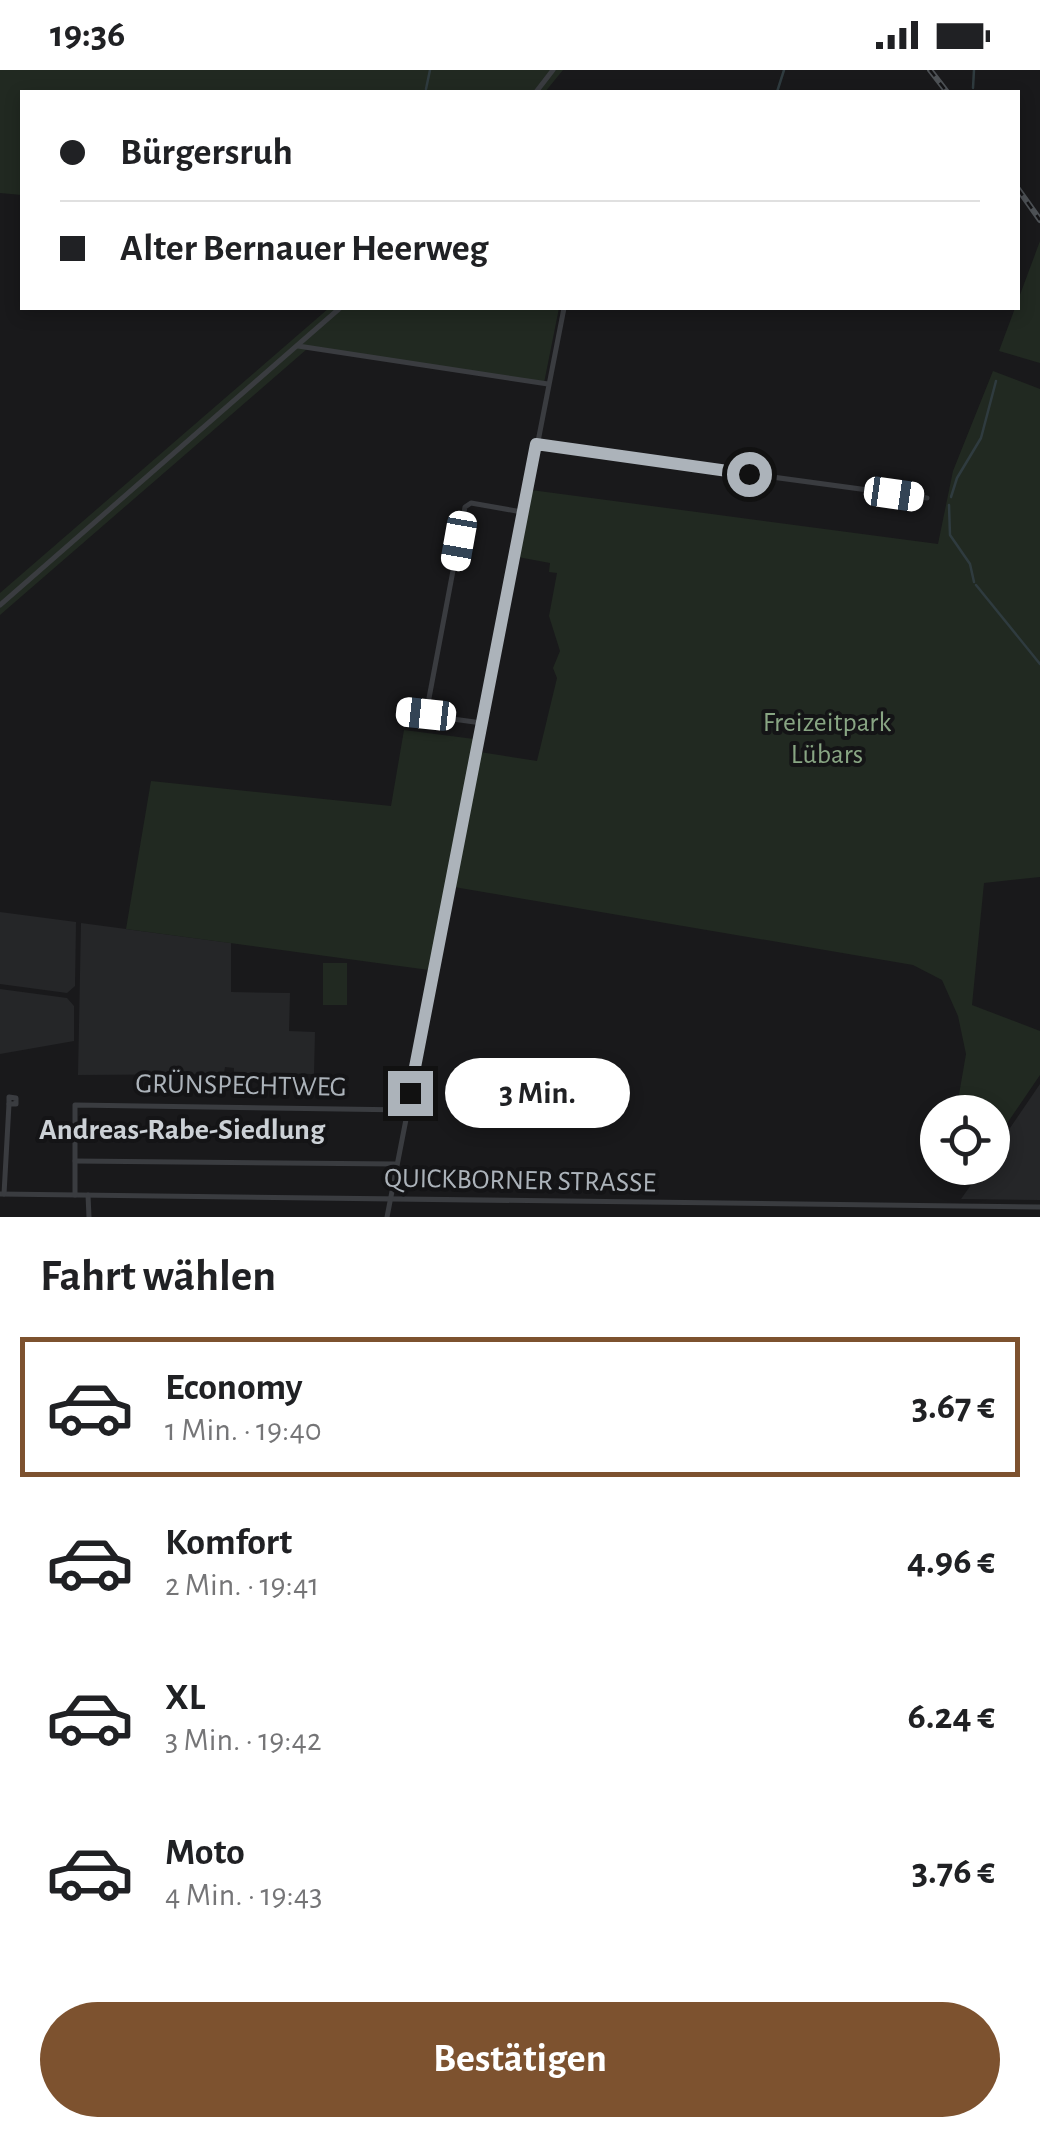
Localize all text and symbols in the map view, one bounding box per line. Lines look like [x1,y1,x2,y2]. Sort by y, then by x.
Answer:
text: 19:36 [50,16,125,54]
text: Bürgersruh [120,134,293,172]
text: Alter Bernauer Heerweg [120,230,488,268]
route start [727,452,772,497]
car [862,475,926,513]
car [439,509,479,573]
car [395,696,457,732]
park label: Freizeitpark Lübars [763,709,891,769]
callout: 3 Min. [445,1058,630,1128]
street label: GRÜNSPECHTWEG [135,1068,347,1102]
route end [388,1071,433,1116]
text: 3 Min. [499,1077,576,1109]
map controls [920,1095,1010,1185]
button: locate [920,1095,1010,1185]
district label: Andreas-Rabe-Siedlung [39,1115,326,1145]
street label: QUICKBORNER STRASSE [384,1165,656,1197]
text: Fahrt wählen [40,1254,276,1299]
icon: car [45,1362,135,1452]
text: Economy [165,1369,303,1407]
text: 3.67 € [912,1388,995,1426]
text: 1 Min. · 19:40 [165,1414,322,1446]
icon: car [45,1517,135,1607]
text: Komfort [165,1524,292,1562]
text: 4.96 € [907,1543,995,1581]
text: 2 Min. · 19:41 [165,1569,319,1601]
icon: car [45,1672,135,1762]
text: XL [165,1679,205,1717]
text: 6.24 € [907,1698,995,1736]
text: 3 Min. · 19:42 [165,1724,322,1756]
icon: car [45,1827,135,1917]
text: Moto [165,1834,245,1872]
text: 3.76 € [912,1853,995,1891]
text: 4 Min. · 19:43 [165,1879,322,1911]
button: Bestätigen [40,2002,1000,2117]

